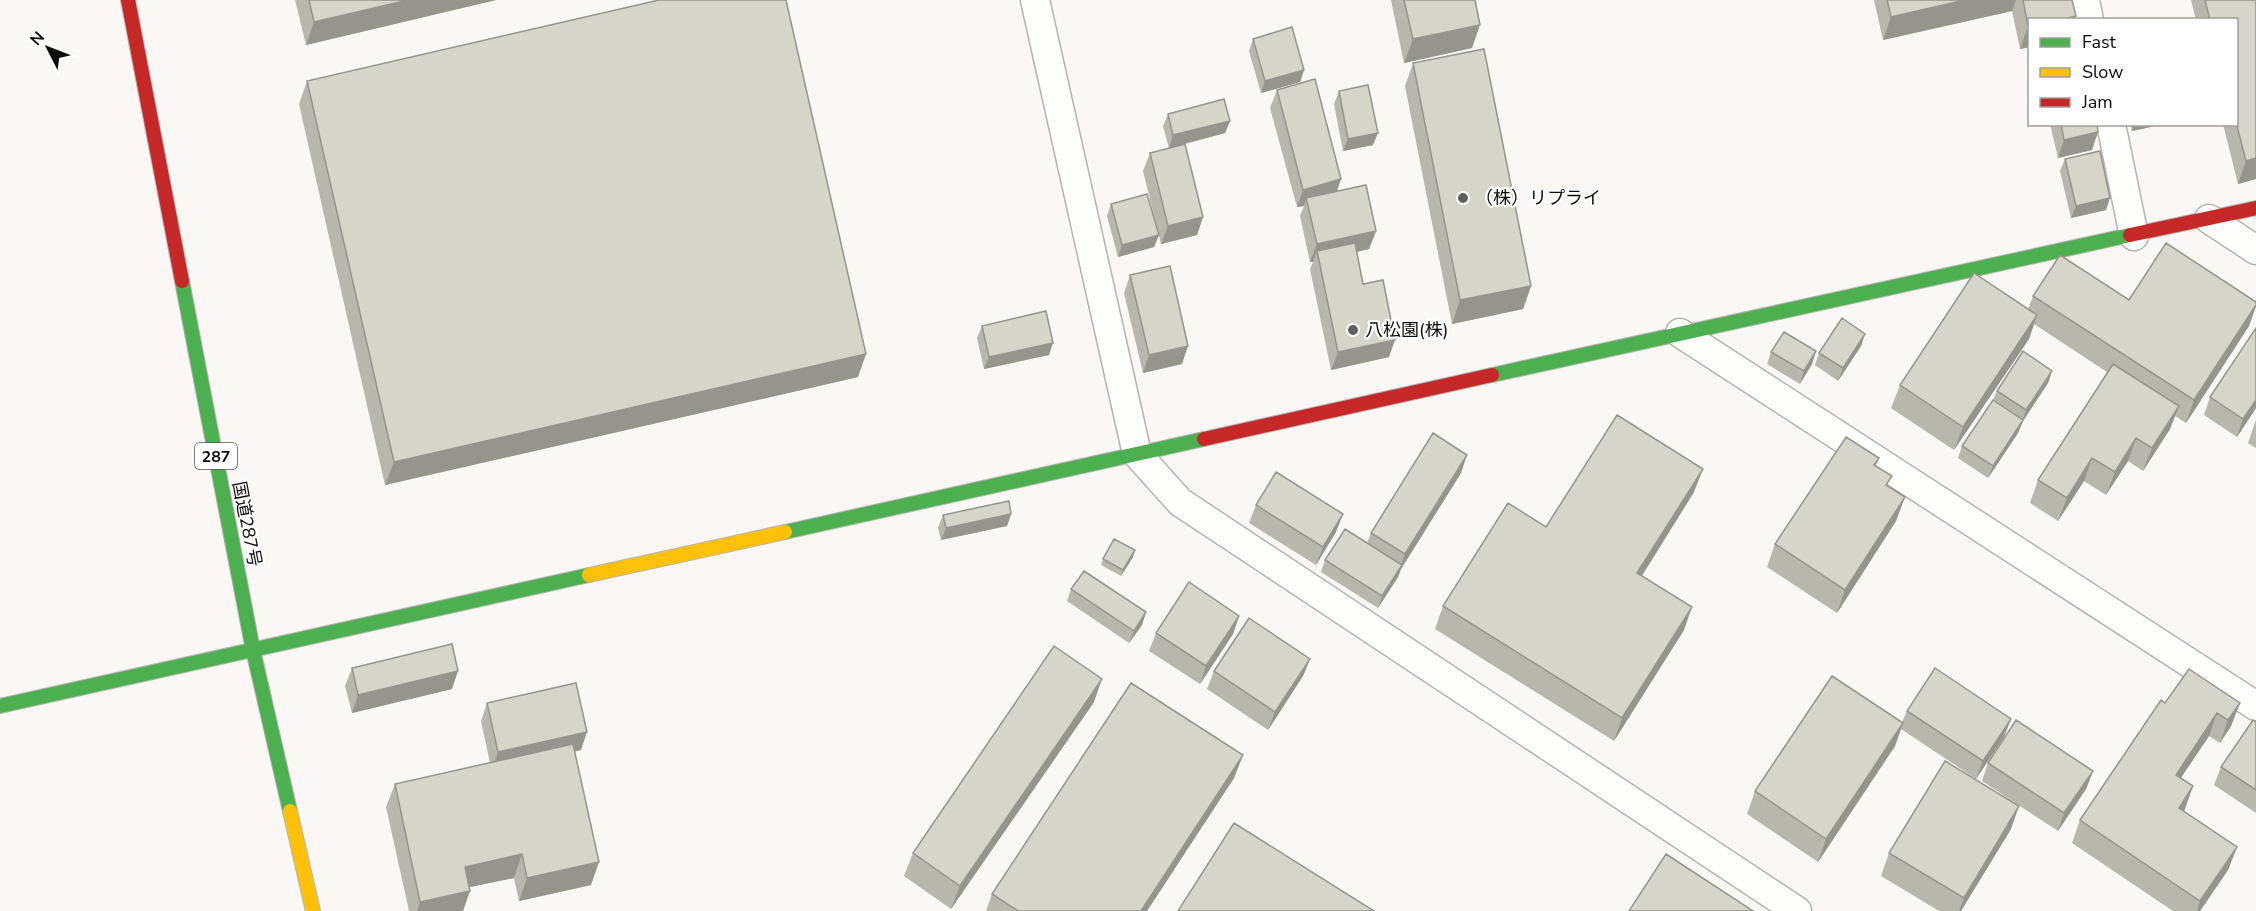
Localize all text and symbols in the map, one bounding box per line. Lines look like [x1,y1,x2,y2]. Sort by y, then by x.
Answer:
north arrow [18,18,78,78]
legend [2028,18,2238,126]
text: N [25,27,50,50]
text: Fast [2082,30,2117,54]
text: Slow [2082,60,2123,84]
text: Jam [2081,90,2113,114]
place label: （株）リプライ [1475,186,1601,210]
marker: （株）リプライ [1456,191,1470,205]
place label: 八松園(株) [1365,318,1448,342]
marker: 八松園(株) [1346,323,1360,337]
road number: 287 [195,443,237,469]
street label: 国道287号 [227,479,267,569]

